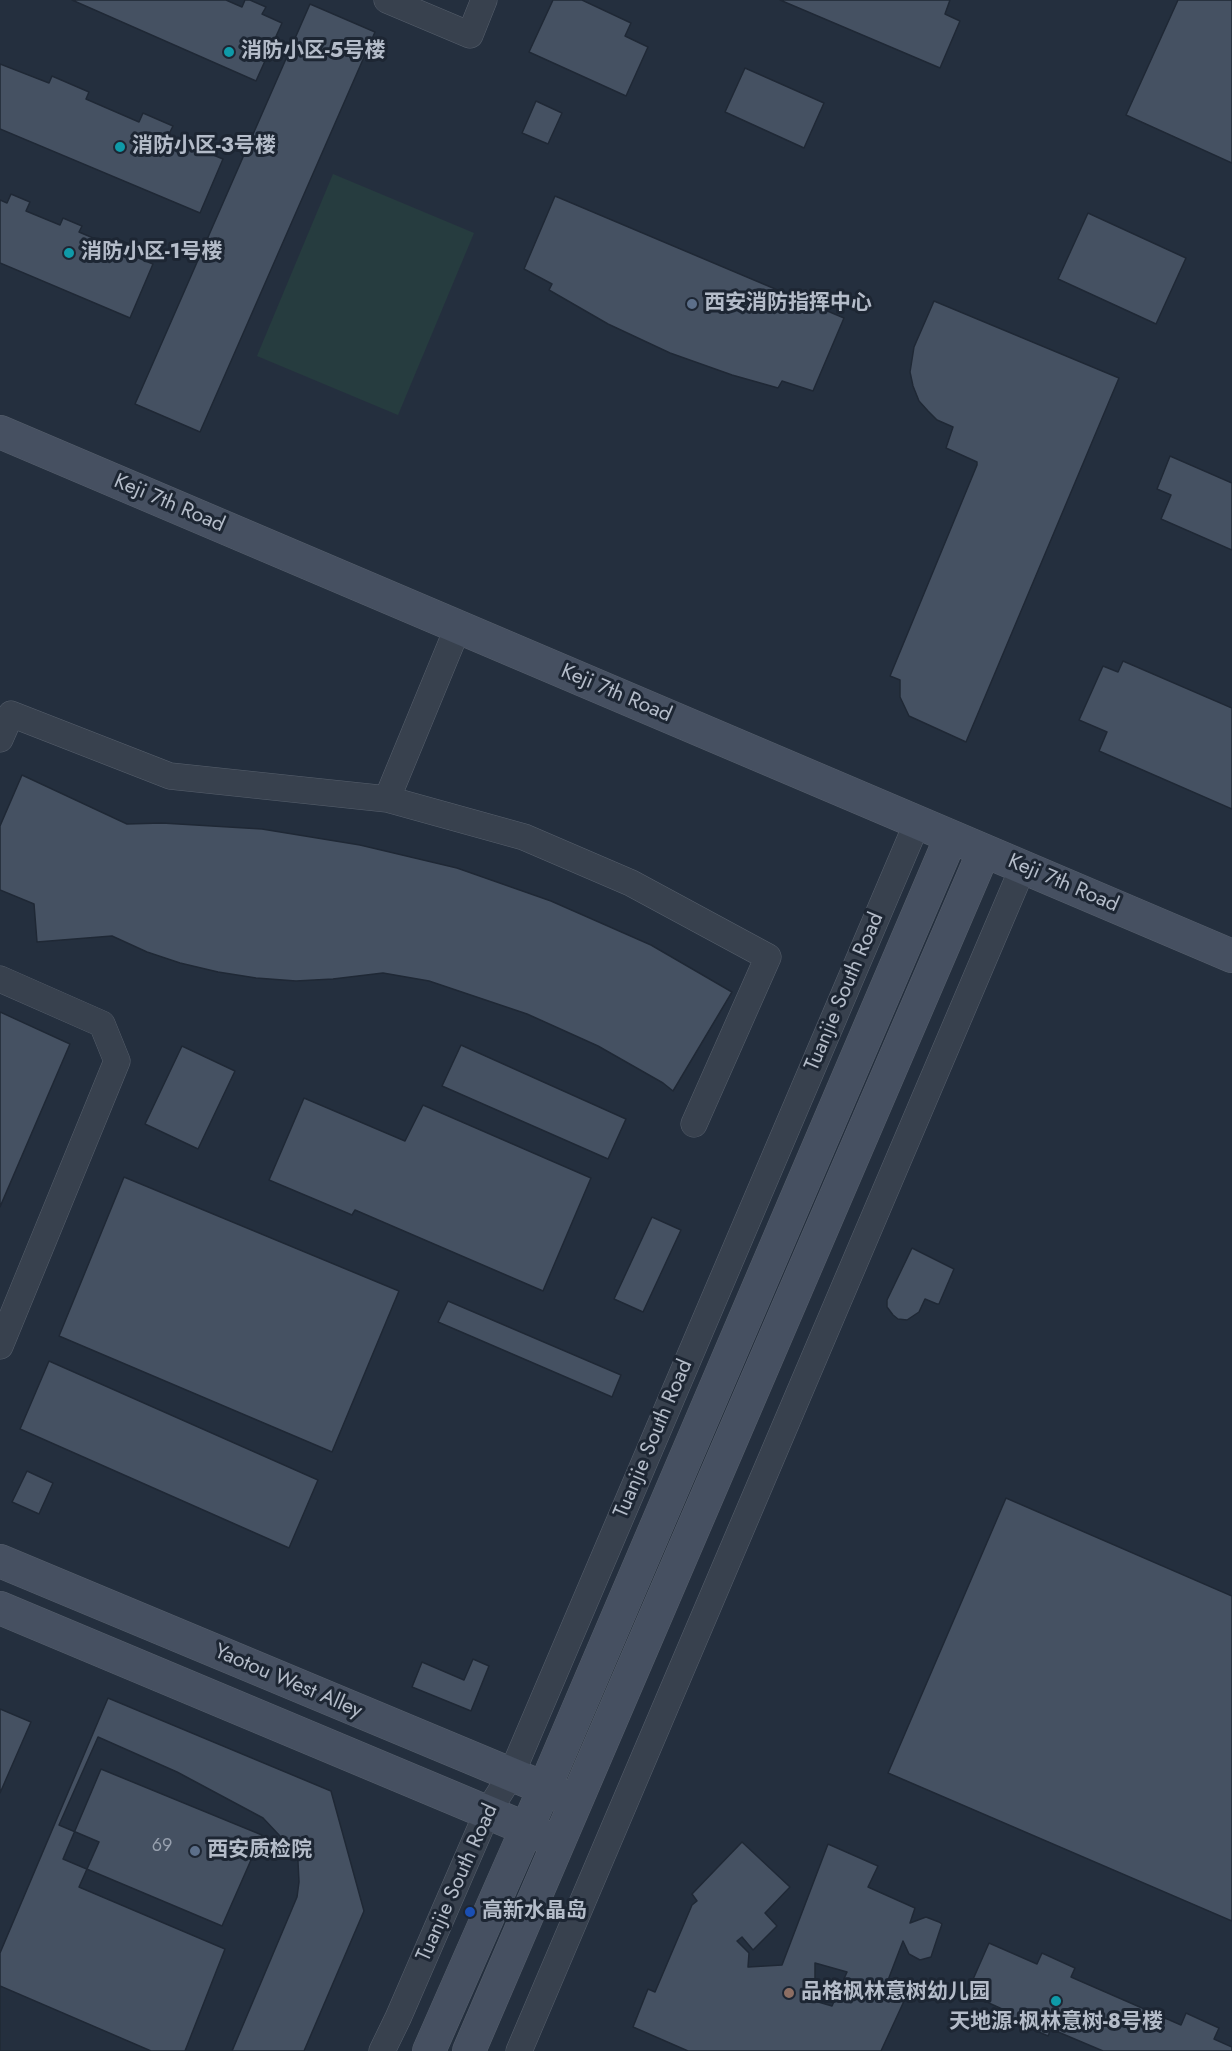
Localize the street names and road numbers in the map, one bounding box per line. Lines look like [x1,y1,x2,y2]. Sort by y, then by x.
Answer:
street label: Keji 7th Road [110,469,228,539]
street label: Keji 7th Road [557,659,675,729]
street label: Keji 7th Road [1004,849,1122,919]
street label: Tuanjie South Road [800,909,890,1075]
street label: Tuanjie South Road [609,1356,699,1522]
street label: Yaotou West Alley [210,1640,366,1724]
street label: Tuanjie South Road [412,1800,504,1966]

